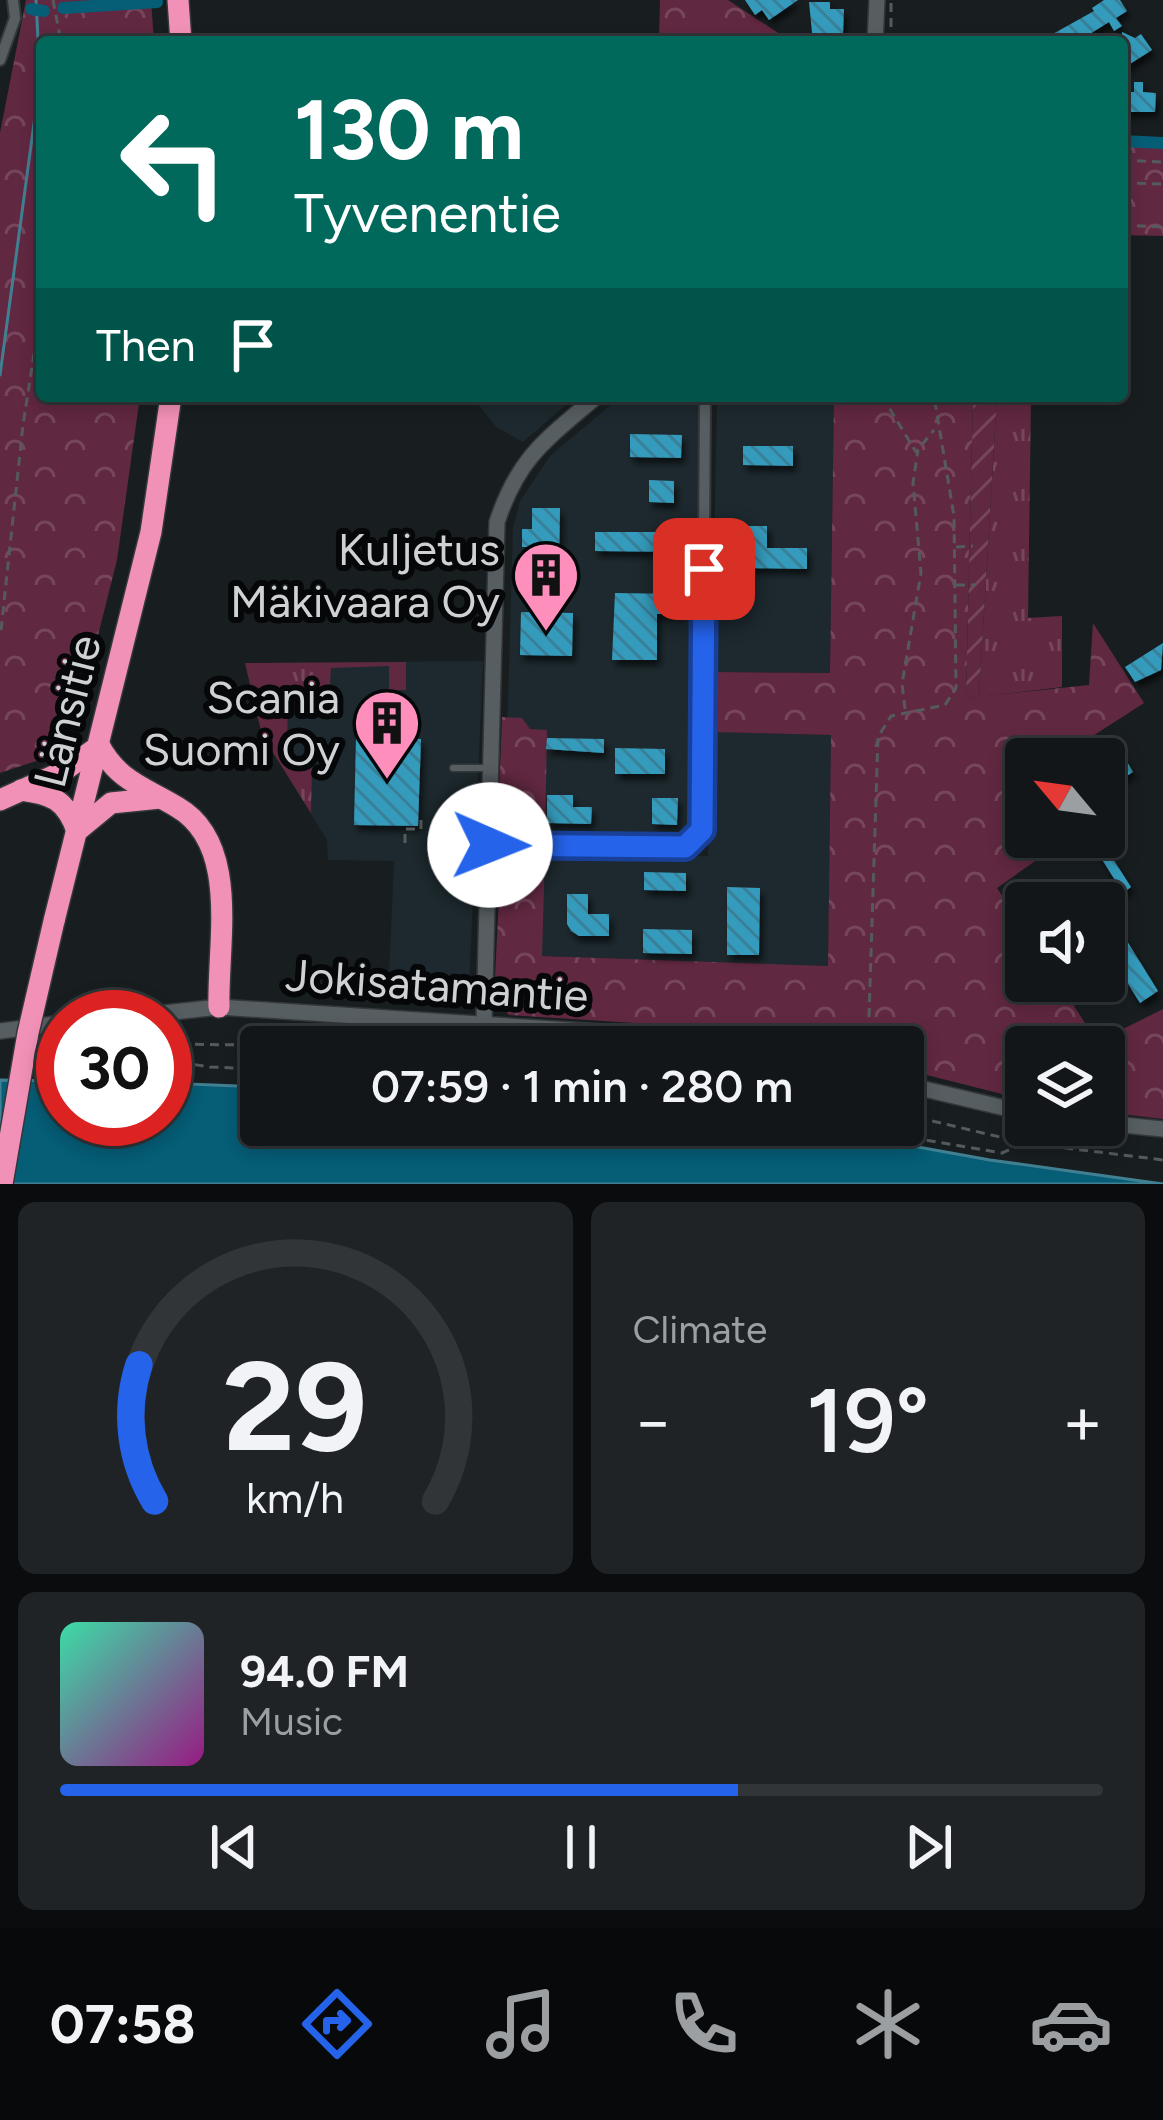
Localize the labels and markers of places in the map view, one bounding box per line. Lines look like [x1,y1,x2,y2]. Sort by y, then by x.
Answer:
pin [653,518,755,620]
place label: Kuljetus Mäkivaara Oy [230,522,500,628]
building icon: Kuljetus Mäkivaara Oy [511,540,581,634]
place label: Scania Suomi Oy [143,670,340,776]
building icon: Scania Suomi Oy [352,688,422,782]

